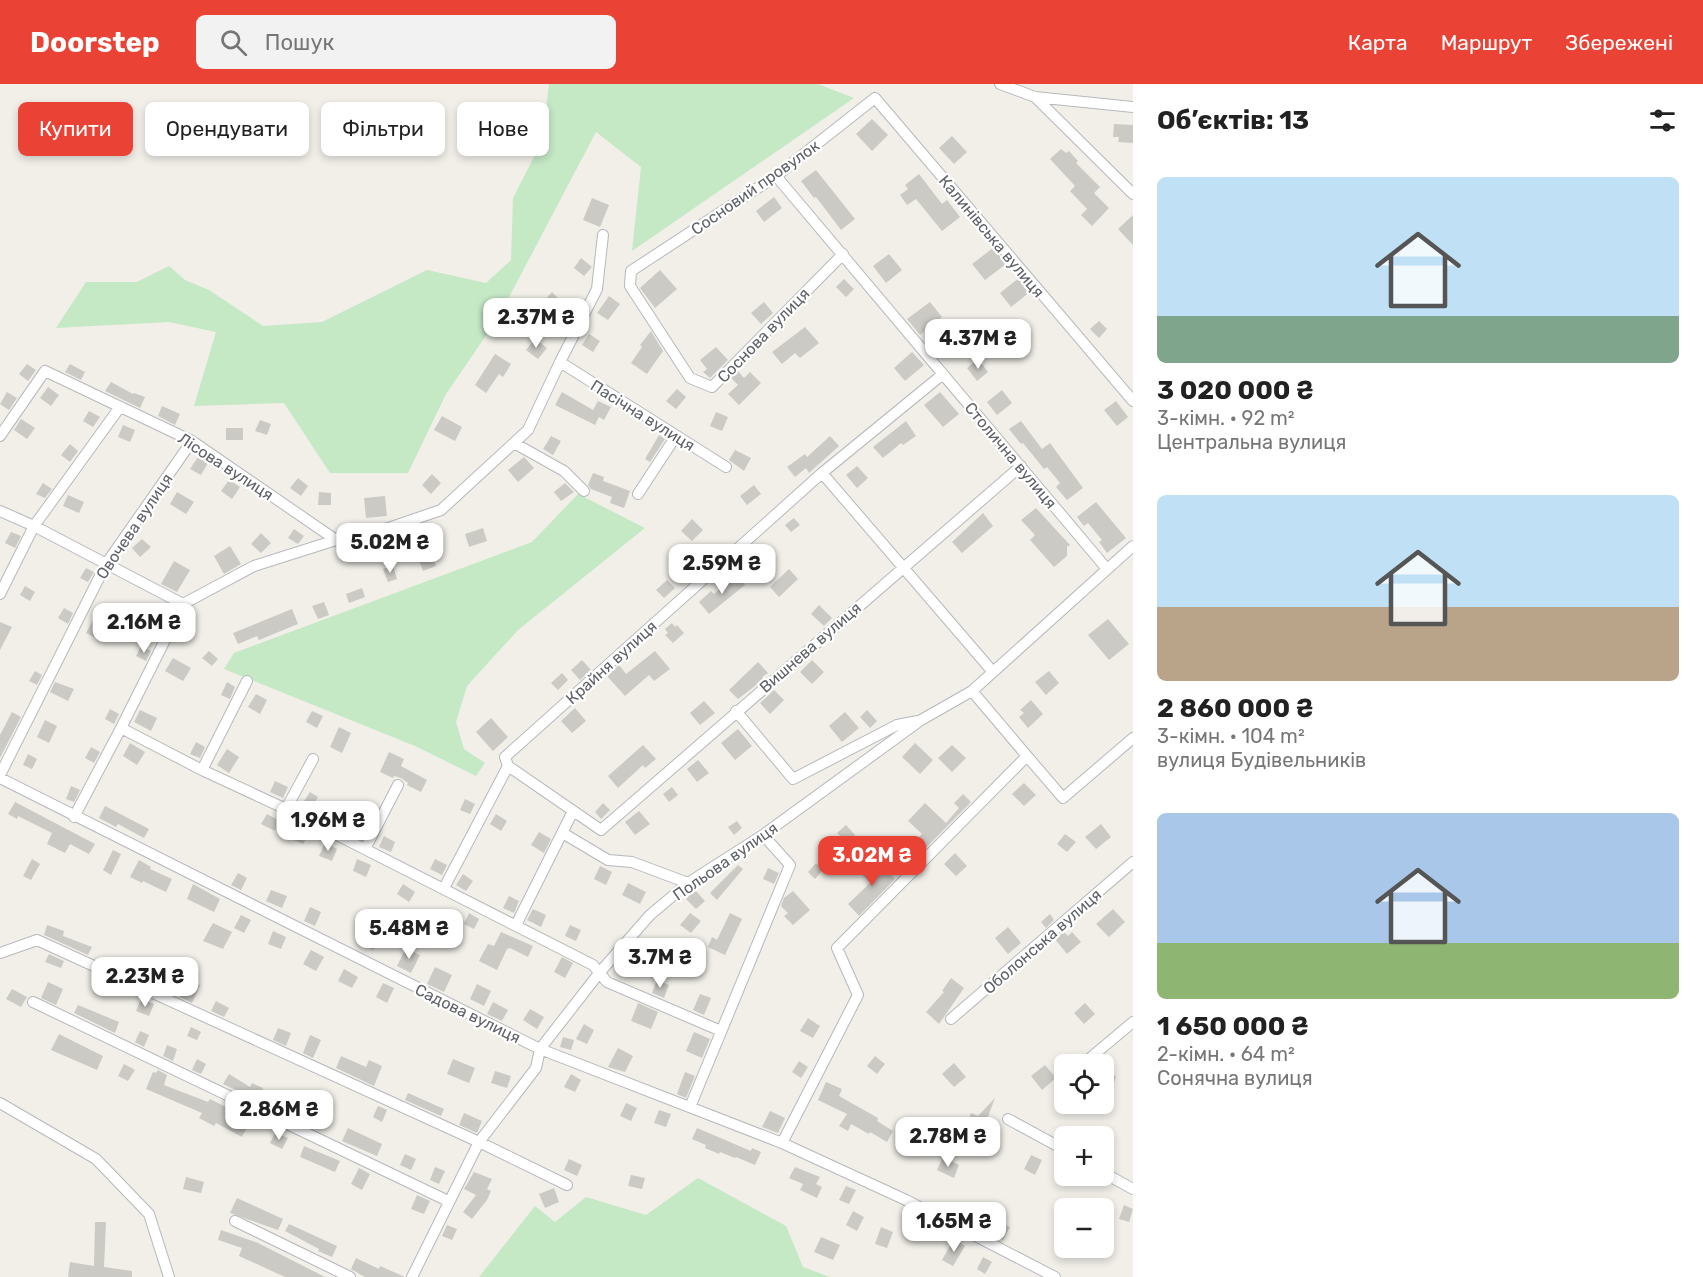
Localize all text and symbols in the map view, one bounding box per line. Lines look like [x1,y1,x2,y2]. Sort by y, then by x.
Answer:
search box [196,15,616,69]
text: Doorstep [30,26,160,59]
icon: search [217,26,250,59]
text: Пошук [265,29,334,56]
text: Карта [1348,30,1408,55]
text: Маршрут [1441,30,1532,55]
text: Збережені [1565,30,1673,55]
chip: Купити [18,102,133,156]
chip: Орендувати [145,102,309,156]
chip: Фільтри [321,102,445,156]
chip: Нове [457,102,549,156]
icon: filters [1646,104,1679,137]
text: Об’єктів: 13 [1157,105,1309,136]
street label: Сосновий провулок [687,136,824,239]
street label: Калинівська вулиця [935,171,1048,301]
icon: home [1364,216,1472,324]
street label: Соснова вулиця [713,284,813,387]
pin: 2.37M ₴ [481,298,591,349]
text: 2.37M ₴ [497,305,575,329]
pin: 4.37M ₴ [923,319,1033,370]
text: 4.37M ₴ [939,326,1017,350]
text: 3 020 000 ₴ [1157,375,1314,406]
street label: Пасічна вулиця [587,376,698,455]
street label: Столична вулиця [961,398,1061,512]
text: 3-кімн. · 92 m² [1157,406,1295,430]
street label: Лісова вулиця [175,429,277,504]
text: Центральна вулиця [1157,430,1347,454]
street label: Овочева вулиця [92,470,177,583]
pin: 5.02M ₴ [335,523,445,574]
text: 5.02M ₴ [350,530,430,554]
icon: home [1364,534,1472,642]
pin: 2.59M ₴ [667,544,777,595]
text: 2.59M ₴ [683,551,761,575]
street label: Вишнева вулиця [756,598,865,697]
pin: 2.16M ₴ [89,603,199,654]
text: 2.16M ₴ [107,610,181,634]
street label: Крайня вулиця [562,617,661,708]
text: 2 860 000 ₴ [1157,693,1313,724]
text: 3-кімн. · 104 m² [1157,724,1305,748]
text: вулиця Будівельників [1157,748,1366,772]
pin: 1.96M ₴ [273,801,383,852]
text: 1.96M ₴ [291,808,365,832]
street label: Польова вулиця [669,818,781,905]
pin: 3.02M ₴ [817,836,927,887]
text: 3.02M ₴ [832,843,912,867]
icon: home [1364,852,1472,960]
street label: Оболонська вулиця [979,885,1105,998]
pin: 5.48M ₴ [354,909,464,960]
text: 5.48M ₴ [369,916,449,940]
pin: 3.7M ₴ [611,938,709,989]
text: 3.7M ₴ [628,945,692,969]
pin: 2.23M ₴ [90,957,200,1008]
text: 2.23M ₴ [105,964,185,988]
street label: Садова вулиця [412,980,524,1047]
text: 1 650 000 ₴ [1157,1011,1309,1042]
text: 2-кімн. · 64 m² [1157,1042,1295,1066]
map controls [1054,1054,1114,1258]
button: locate [1054,1054,1114,1114]
text: Сонячна вулиця [1157,1066,1313,1090]
pin: 2.86M ₴ [224,1090,334,1141]
text: 2.86M ₴ [239,1097,319,1121]
pin: 2.78M ₴ [893,1117,1003,1168]
text: 2.78M ₴ [909,1124,987,1148]
button: + [1054,1126,1114,1186]
button: − [1054,1198,1114,1258]
pin: 1.65M ₴ [899,1202,1009,1253]
text: 1.65M ₴ [916,1209,992,1233]

